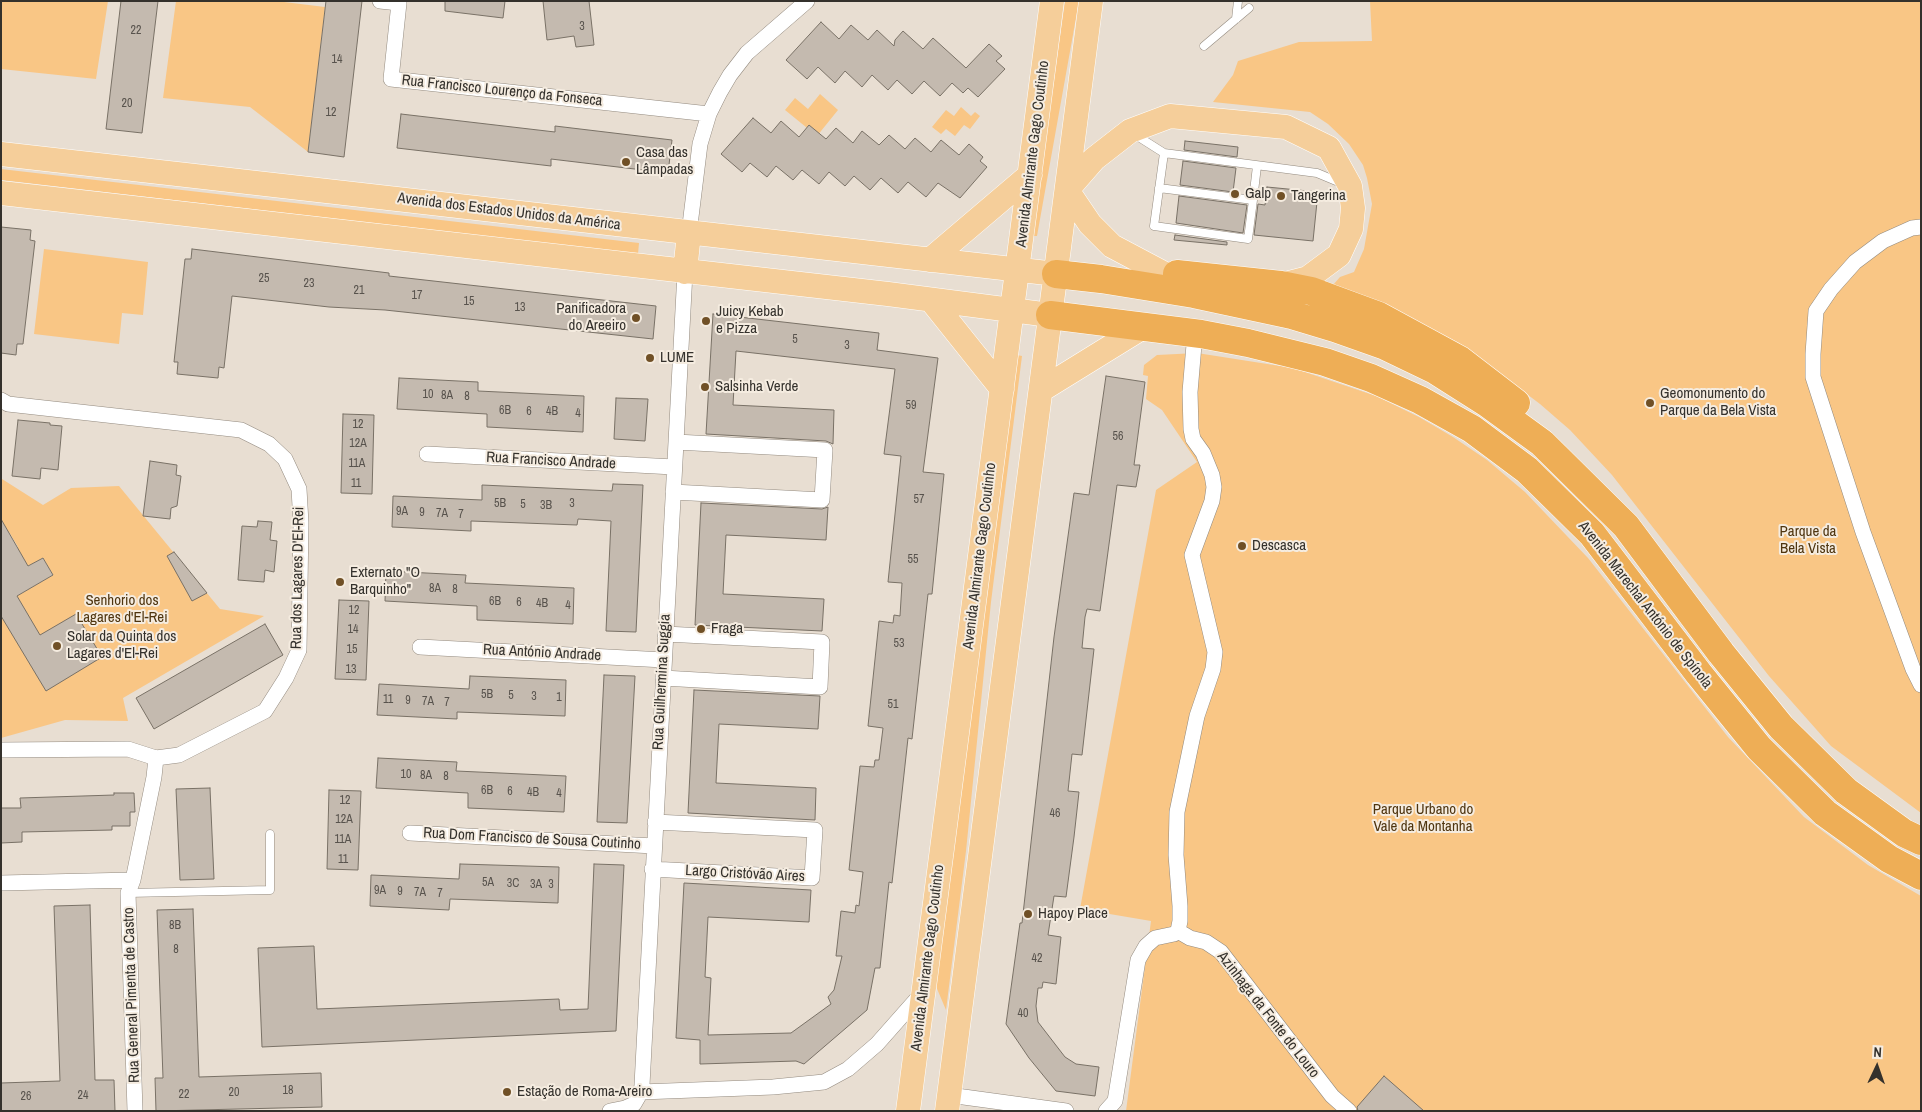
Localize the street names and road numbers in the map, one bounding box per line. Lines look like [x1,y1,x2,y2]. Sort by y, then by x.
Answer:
street label: Avenida Almirante Gago Coutinho [1013,60,1053,248]
street label: Rua Francisco Lourenço da Fonseca [401,72,603,110]
street label: Avenida dos Estados Unidos da América [396,189,622,235]
street label: Rua Francisco Andrade [486,449,616,473]
street label: Avenida Almirante Gago Coutinho [960,462,1000,650]
street label: Rua dos Lagares D'El-Rei [288,507,308,649]
street label: Avenida Marechal António de Spínola [1574,518,1716,692]
street label: Rua Guilhermina Suggia [649,614,675,750]
street label: Rua António Andrade [482,641,602,665]
street label: Rua Dom Francisco de Sousa Coutinho [423,824,641,854]
street label: Largo Cristóvão Aires [685,862,805,886]
street label: Avenida Almirante Gago Coutinho [908,864,948,1052]
street label: Rua General Pimenta de Castro [120,907,144,1083]
street label: Azinhaga da Fonte do Louro [1213,948,1323,1082]

